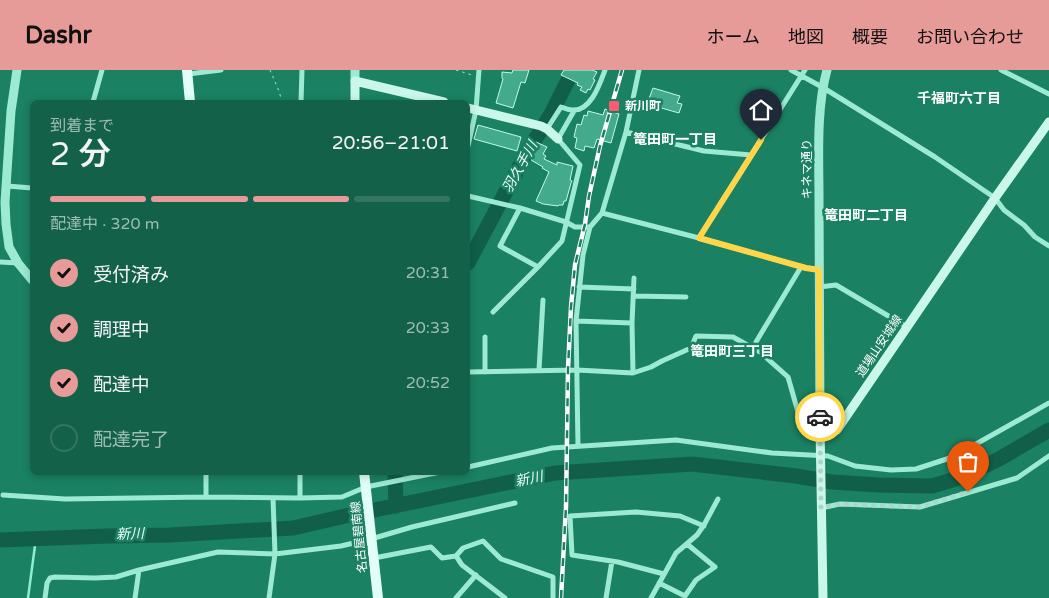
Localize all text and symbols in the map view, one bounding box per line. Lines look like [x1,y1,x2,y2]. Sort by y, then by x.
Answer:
text: Dashr [25,21,92,50]
text: ホーム [707,26,760,48]
text: 地図 [788,26,824,48]
text: 概要 [852,26,888,48]
text: お問い合わせ [916,26,1024,48]
pin [740,89,782,140]
district label: 千福町六丁目 [917,90,1001,107]
icon: home [747,96,775,124]
marker: 新川町 [607,99,621,113]
place label: 新川町 [625,99,661,113]
text: 到着まで [50,116,114,136]
district label: 篭田町一丁目 [633,131,717,148]
text: 20:56–21:01 [332,132,450,154]
text: 2 分 [50,136,110,174]
water label: 羽久手川 [499,137,542,196]
street label: キネマ通り [800,139,814,199]
district label: 篭田町二丁目 [824,207,908,224]
text: 配達中 · 320 m [50,214,159,234]
icon: check [50,259,78,287]
text: 20:31 [406,263,450,283]
text: 受付済み [93,264,169,286]
street label: 道場山安城線 [853,312,905,380]
icon: check [50,314,78,342]
text: 20:33 [406,318,450,338]
text: 調理中 [93,319,150,341]
district label: 篭田町三丁目 [690,343,774,360]
icon: check [50,369,78,397]
text: 20:52 [406,373,450,393]
text: 配達中 [93,374,150,396]
courier [795,392,845,442]
icon: car [806,403,834,431]
text: 配達完了 [93,429,169,451]
pin [947,441,989,492]
icon: bag [954,448,982,476]
water label: 新川 [514,467,546,490]
street label: 名古屋碧南線 [348,500,370,574]
water label: 新川 [116,525,146,543]

